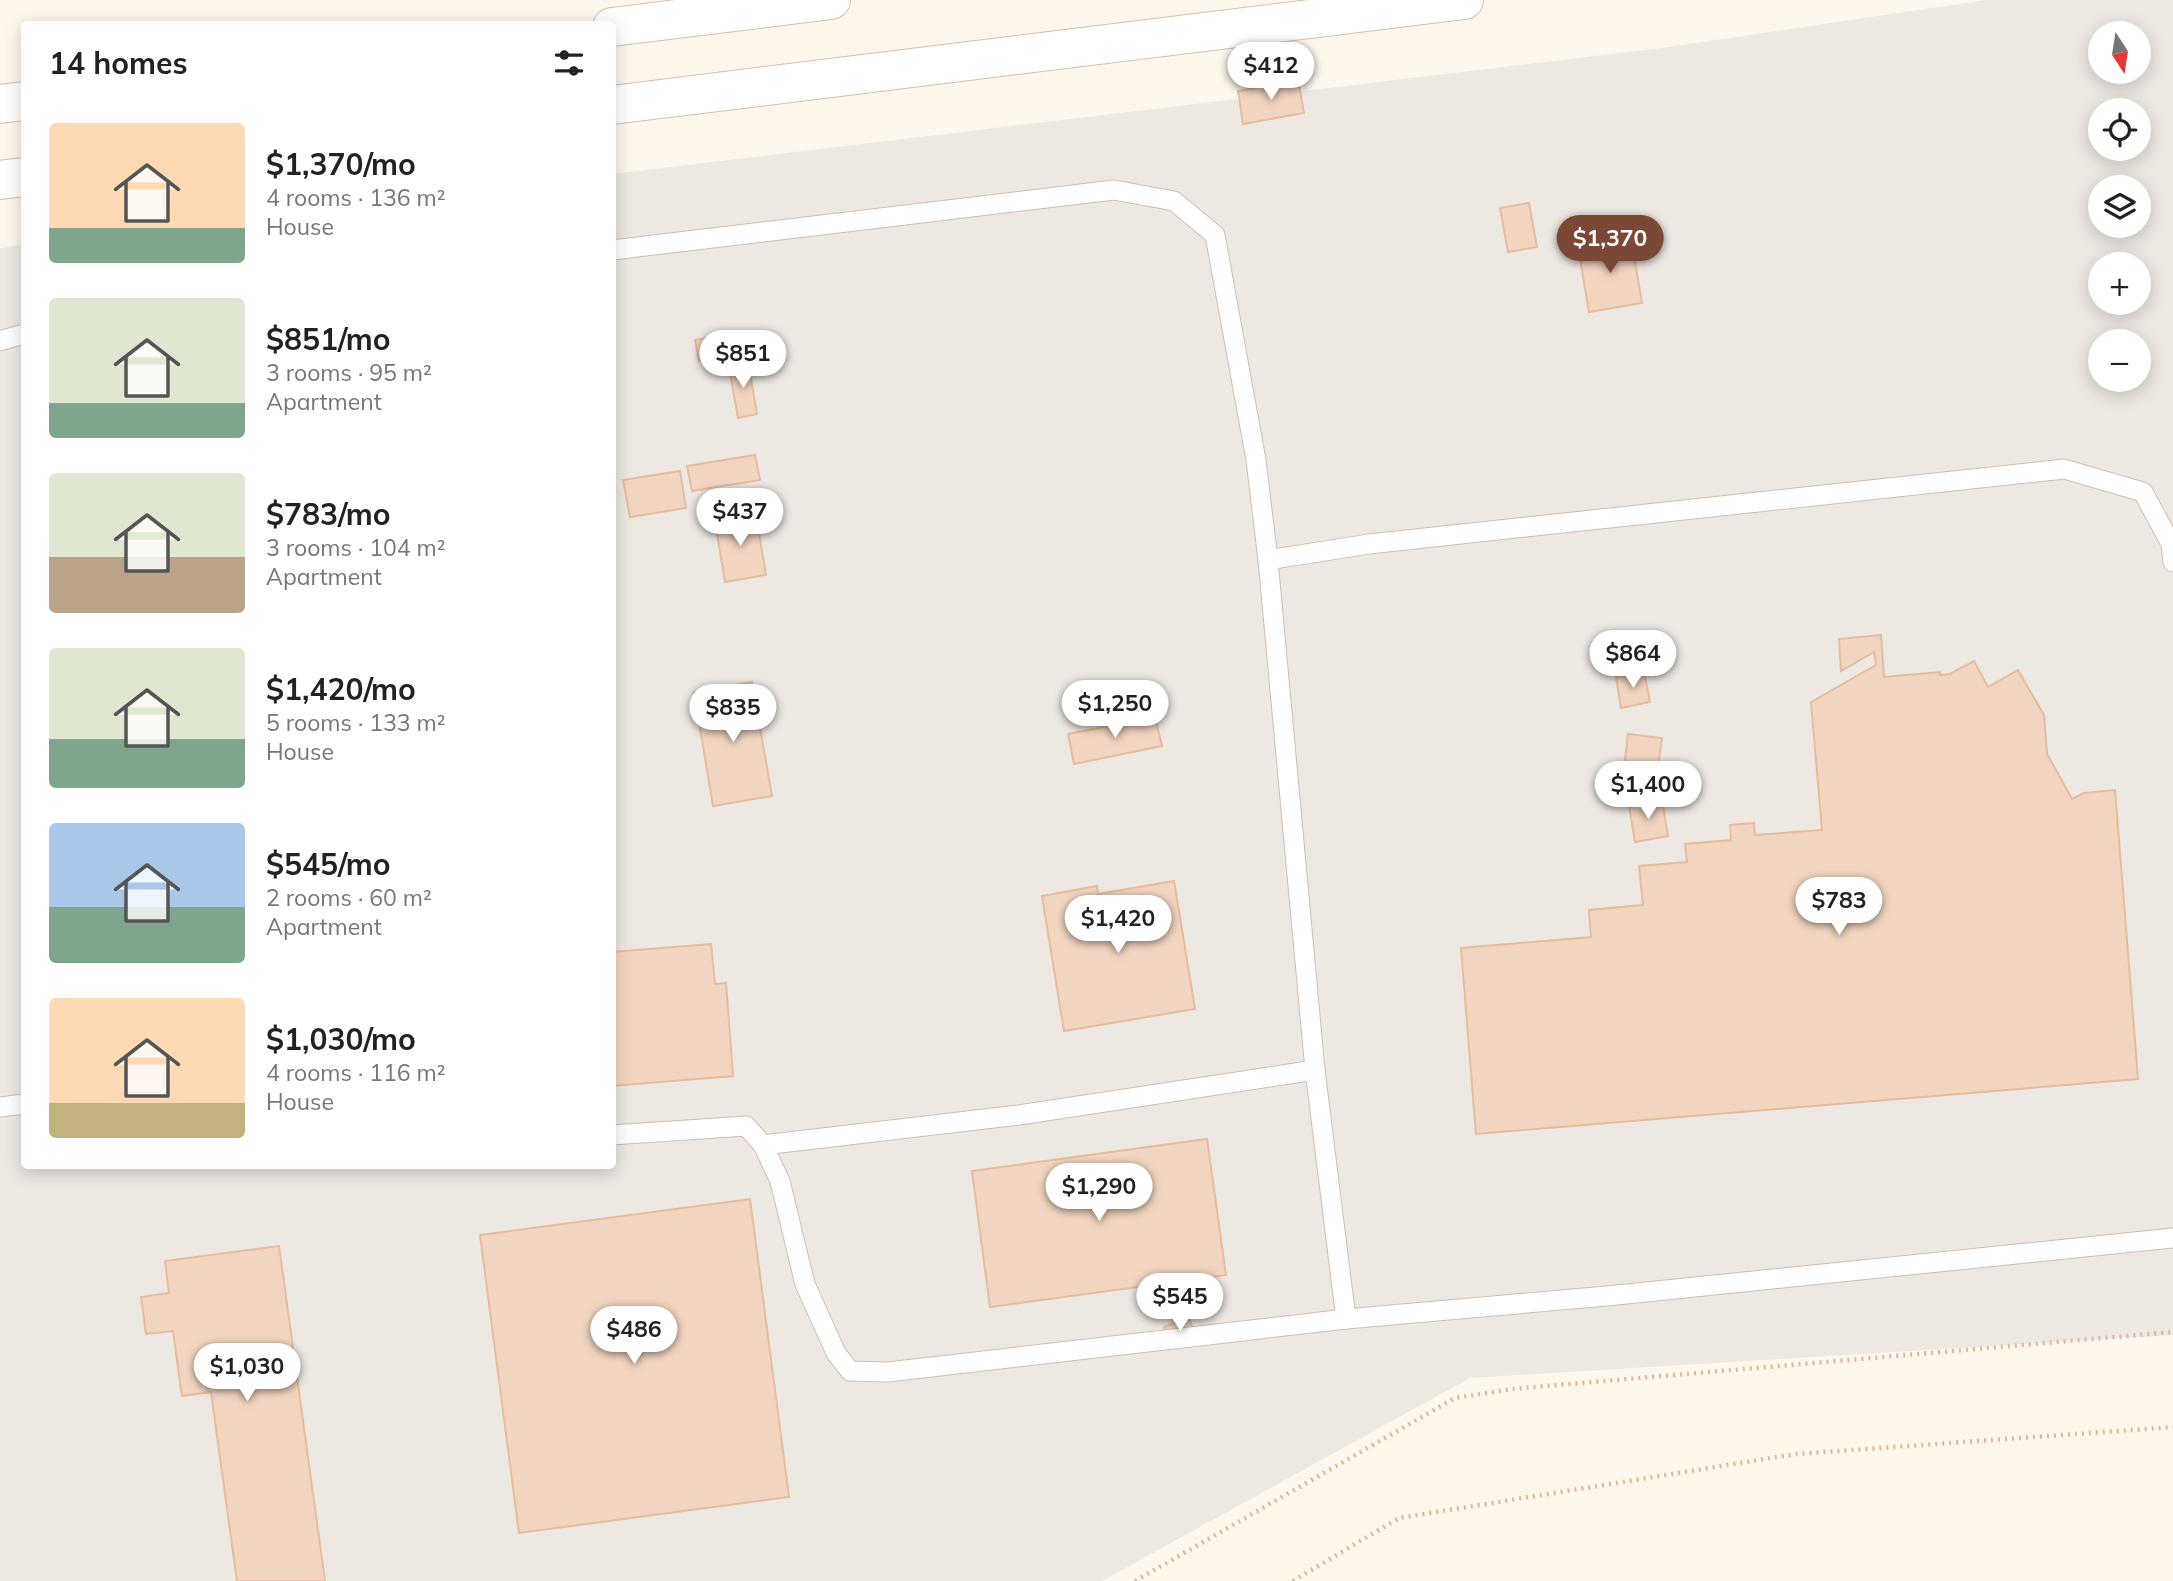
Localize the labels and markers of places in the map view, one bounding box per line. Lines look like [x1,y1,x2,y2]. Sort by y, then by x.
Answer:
pin: $412 [1230,42,1312,102]
pin: $1,370 [1553,216,1667,275]
pin: $851 [702,330,784,390]
pin: $437 [699,489,781,548]
pin: $864 [1592,630,1674,690]
pin: $1,250 [1058,680,1172,740]
pin: $835 [692,684,774,744]
pin: $1,400 [1591,762,1705,821]
pin: $783 [1798,878,1880,937]
pin: $1,420 [1061,895,1175,955]
pin: $1,290 [1042,1164,1156,1223]
pin: $545 [1139,1274,1221,1333]
pin: $486 [593,1306,675,1366]
pin: $1,030 [190,1344,304,1403]

